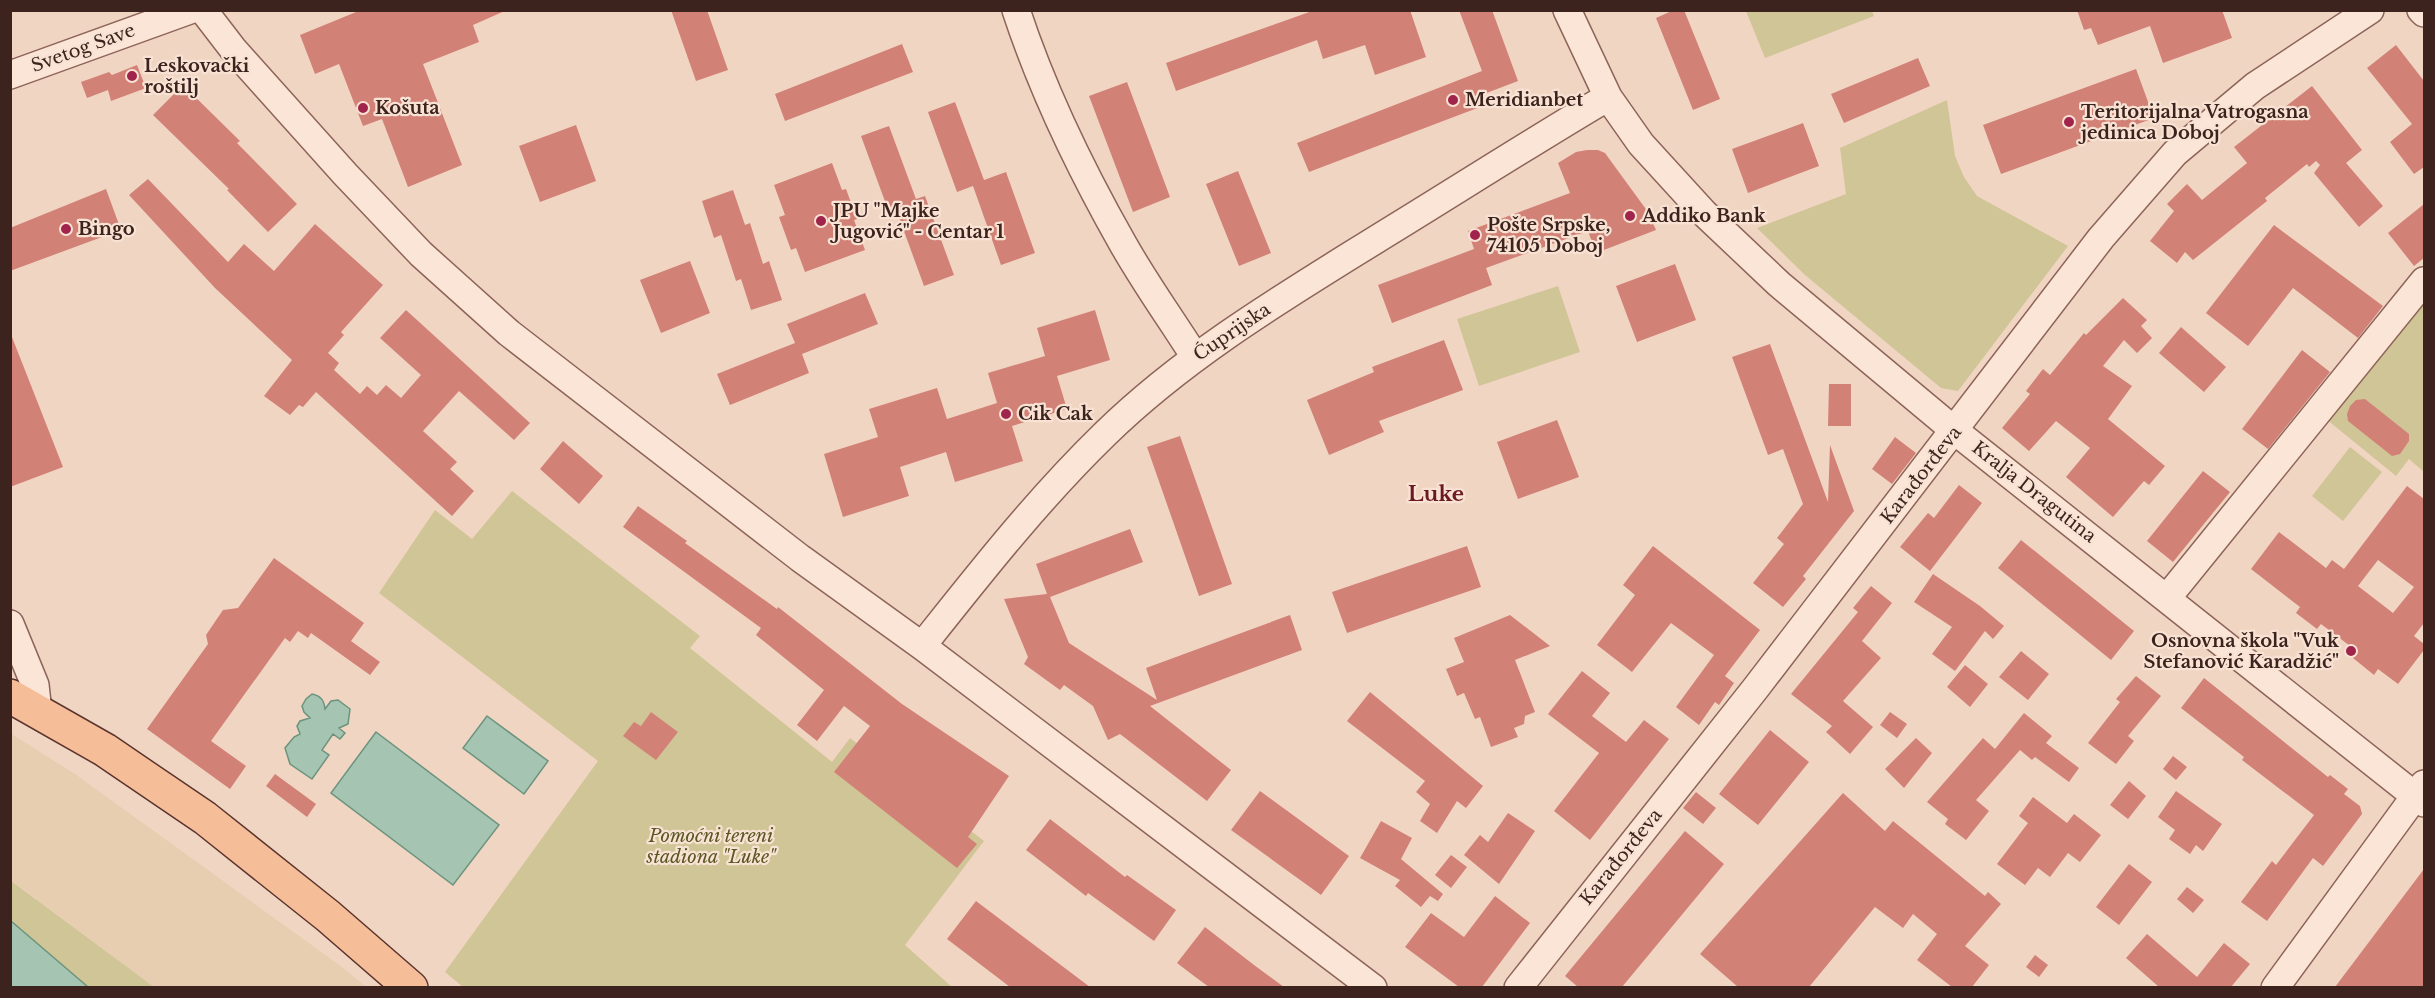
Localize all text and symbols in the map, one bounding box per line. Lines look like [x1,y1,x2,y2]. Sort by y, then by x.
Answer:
street label: Svetog Save [28,19,138,77]
place label: Leskovački roštilj [144,55,250,98]
marker: Leskovački roštilj [125,69,139,83]
place label: Meridianbet [1465,89,1583,111]
marker: Meridianbet [1446,93,1460,107]
place label: Košuta [375,97,440,119]
marker: Košuta [356,101,370,115]
place label: Teritorijalna Vatrogasna jedinica Doboj [2078,101,2309,144]
marker: Teritorijalna Vatrogasna jedinica Doboj [2062,115,2076,129]
place label: JPU "Majke Jugović" - Centar 1 [829,200,1004,243]
place label: Addiko Bank [1641,205,1767,227]
marker: Addiko Bank [1623,209,1637,223]
marker: JPU "Majke Jugović" - Centar 1 [814,214,828,228]
place label: Pošte Srpske, 74105 Doboj [1487,214,1610,257]
place label: Bingo [78,218,135,240]
marker: Bingo [59,222,73,236]
marker: Pošte Srpske, 74105 Doboj [1468,228,1482,242]
street label: Ćuprijska [1189,297,1275,366]
place label: Cik Cak [1018,403,1094,425]
marker: Cik Cak [999,407,1013,421]
street label: Karađorđeva [1876,422,1966,528]
street label: Kralja Dragutina [1968,437,2100,547]
district label: Luke [1408,481,1464,507]
place label: Osnovna škola "Vuk Stefanović Karadžić" [2144,630,2340,673]
marker: Osnovna škola "Vuk Stefanović Karadžić" [2344,644,2358,658]
street label: Karađorđeva [1575,804,1667,910]
park label: Pomoćni tereni stadiona "Luke" [646,825,777,868]

